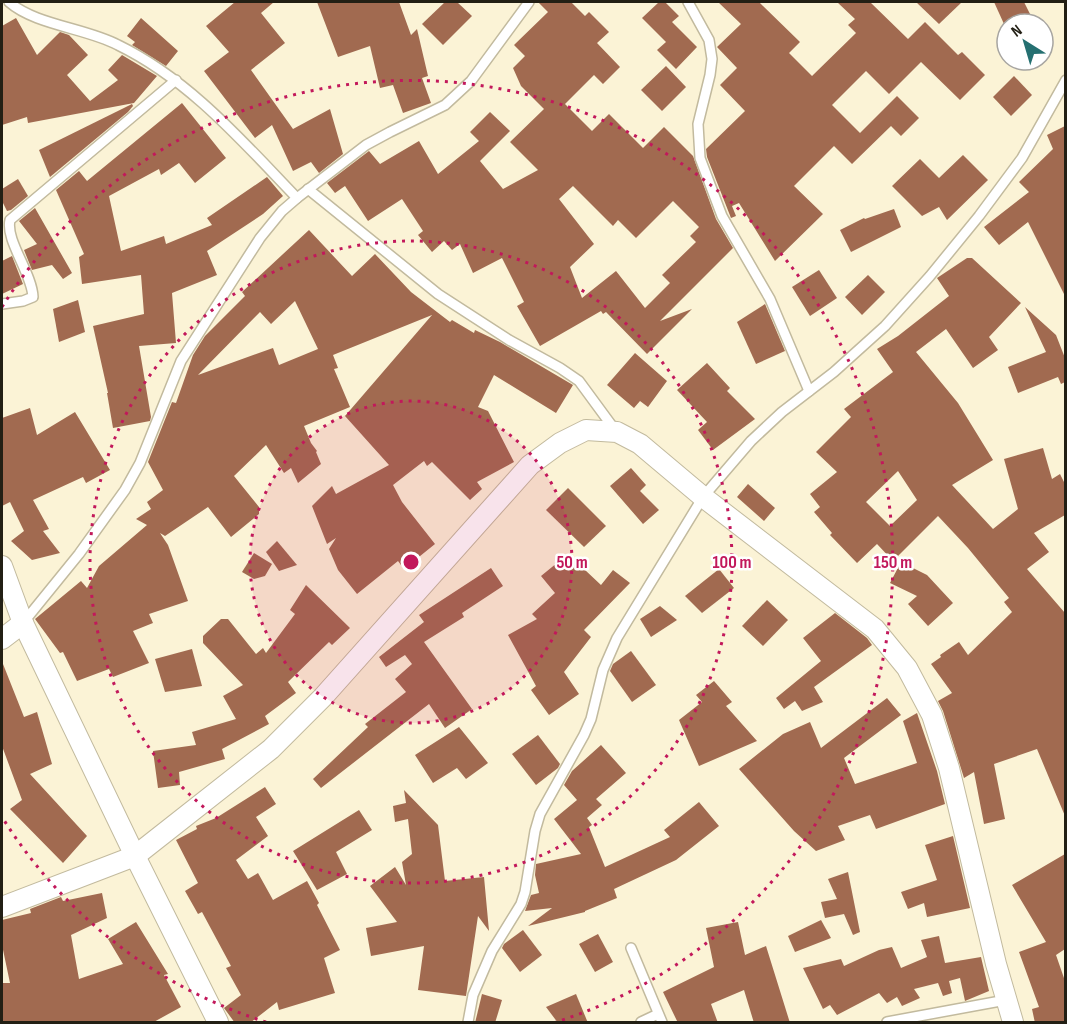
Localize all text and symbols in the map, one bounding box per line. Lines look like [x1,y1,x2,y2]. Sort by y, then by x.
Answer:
north arrow [995,12,1055,72]
text: N [1008,21,1026,41]
centre of rings [401,552,421,572]
text: 50 m [556,552,588,573]
text: 100 m [713,552,752,573]
text: 150 m [874,552,912,573]

